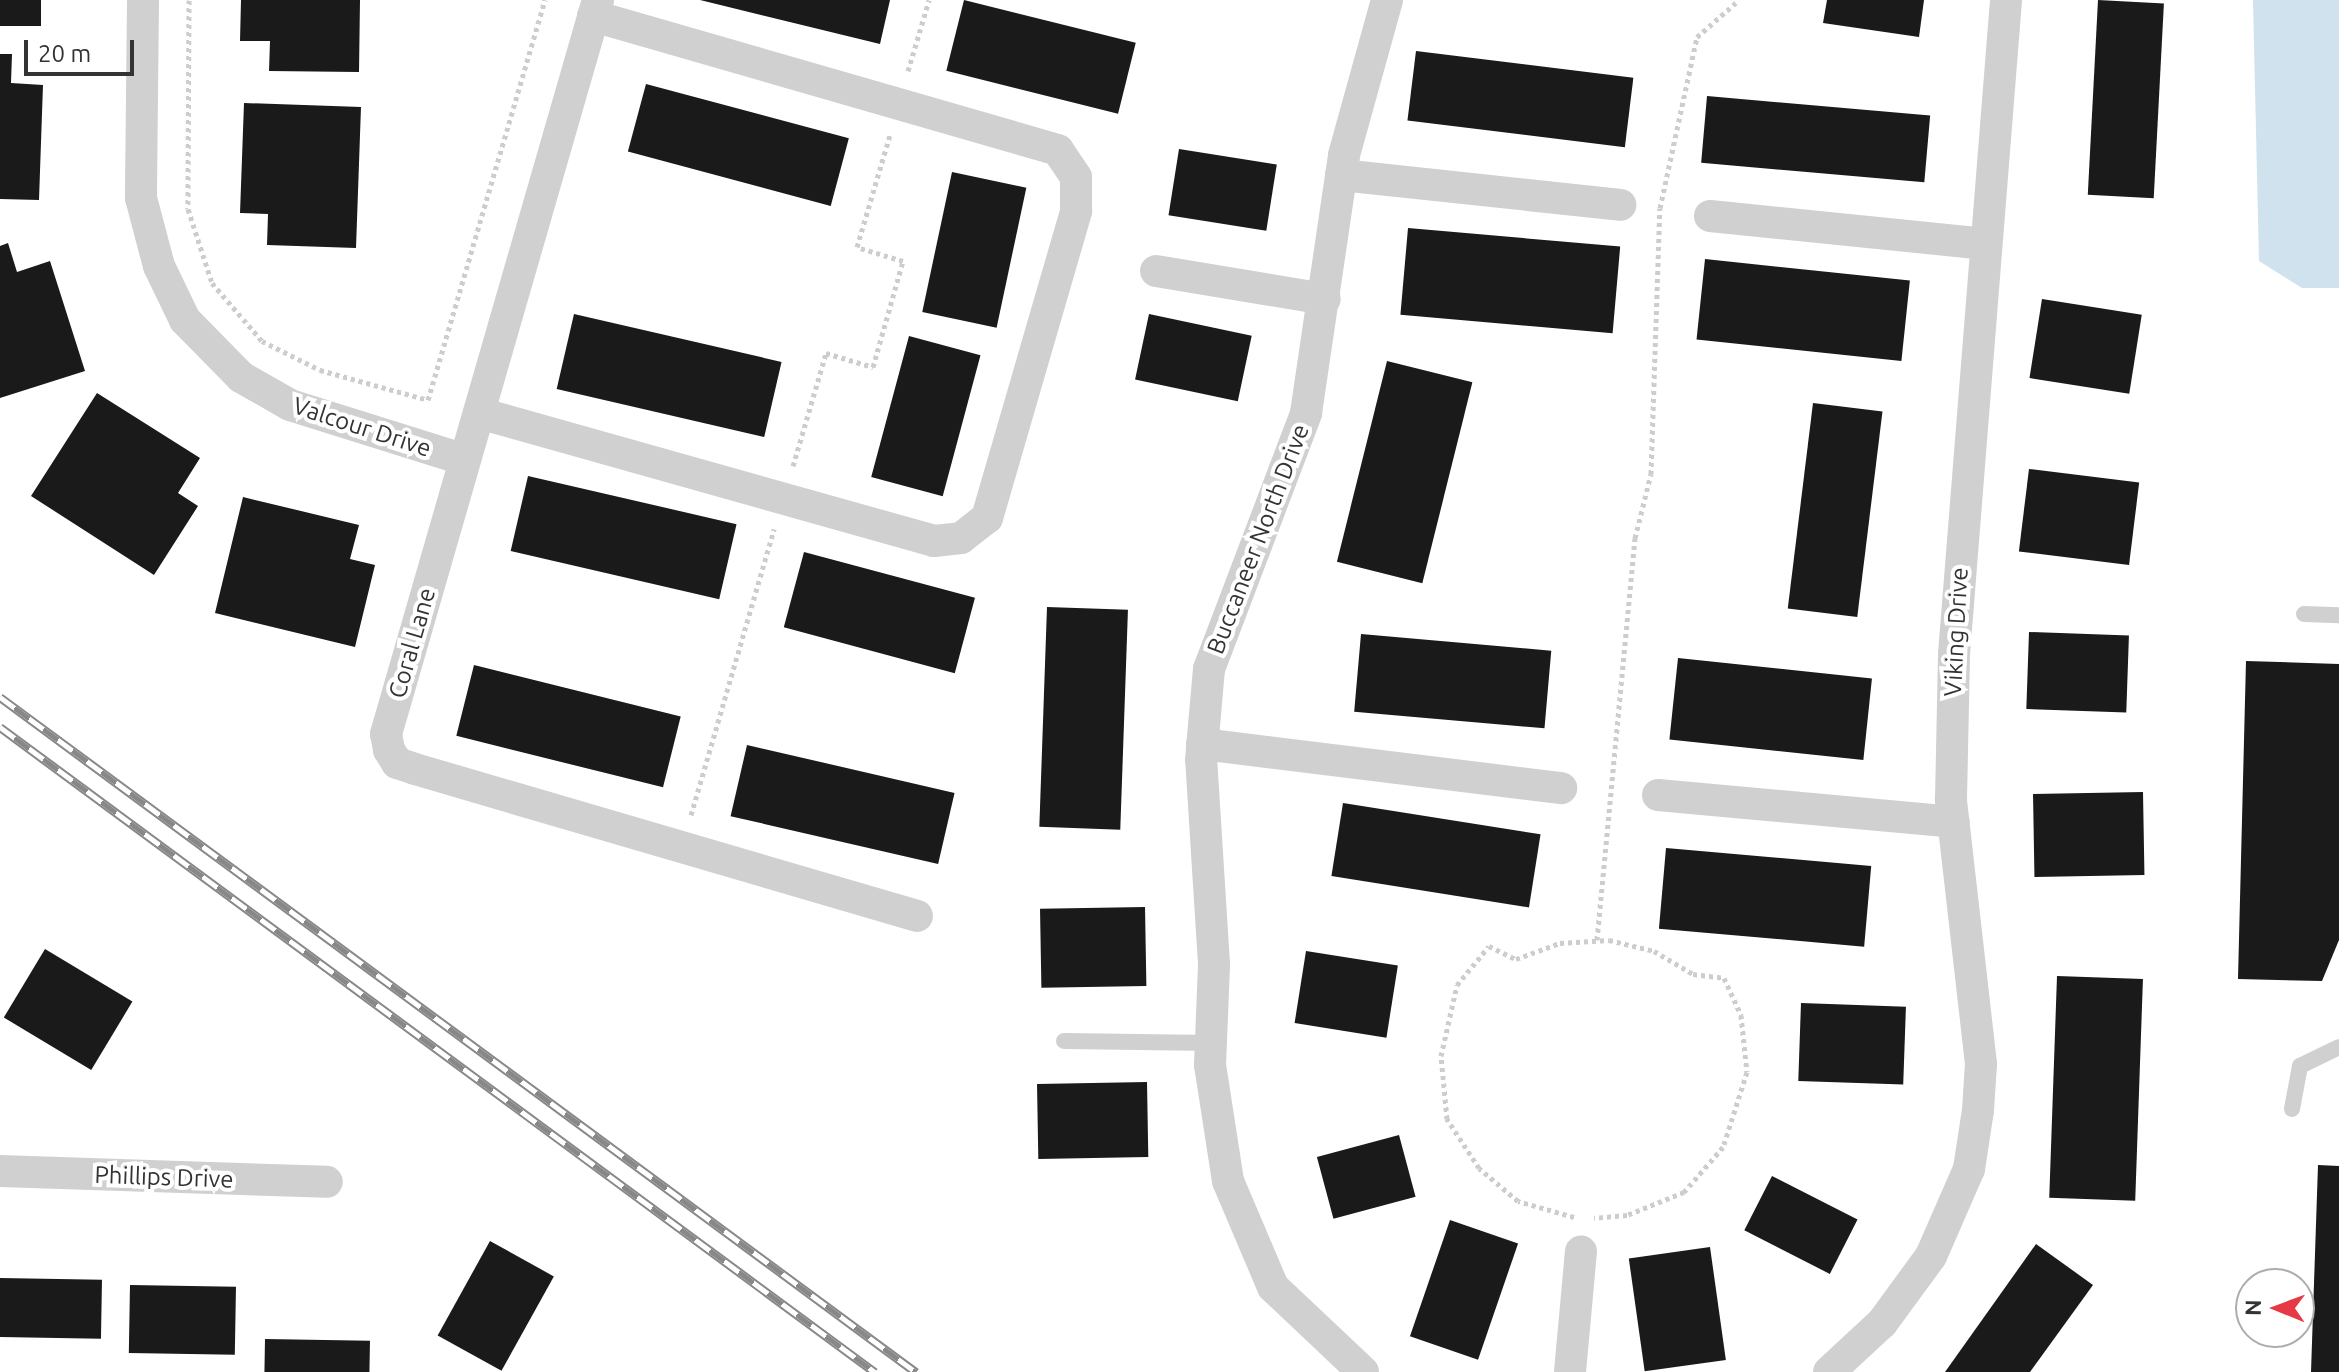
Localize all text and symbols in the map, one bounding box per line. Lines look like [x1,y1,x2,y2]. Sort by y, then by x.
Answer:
scale bar [28,24,138,74]
text: 20 m [38,40,91,67]
street label: Valcour Drive [289,391,435,463]
street label: Buccaneer North Drive [1201,420,1315,658]
street label: Viking Drive [1938,567,1974,697]
street label: Coral Lane [383,585,441,701]
street label: Phillips Drive [94,1160,234,1194]
north arrow [2235,1268,2315,1348]
text: N [2240,1299,2265,1316]

